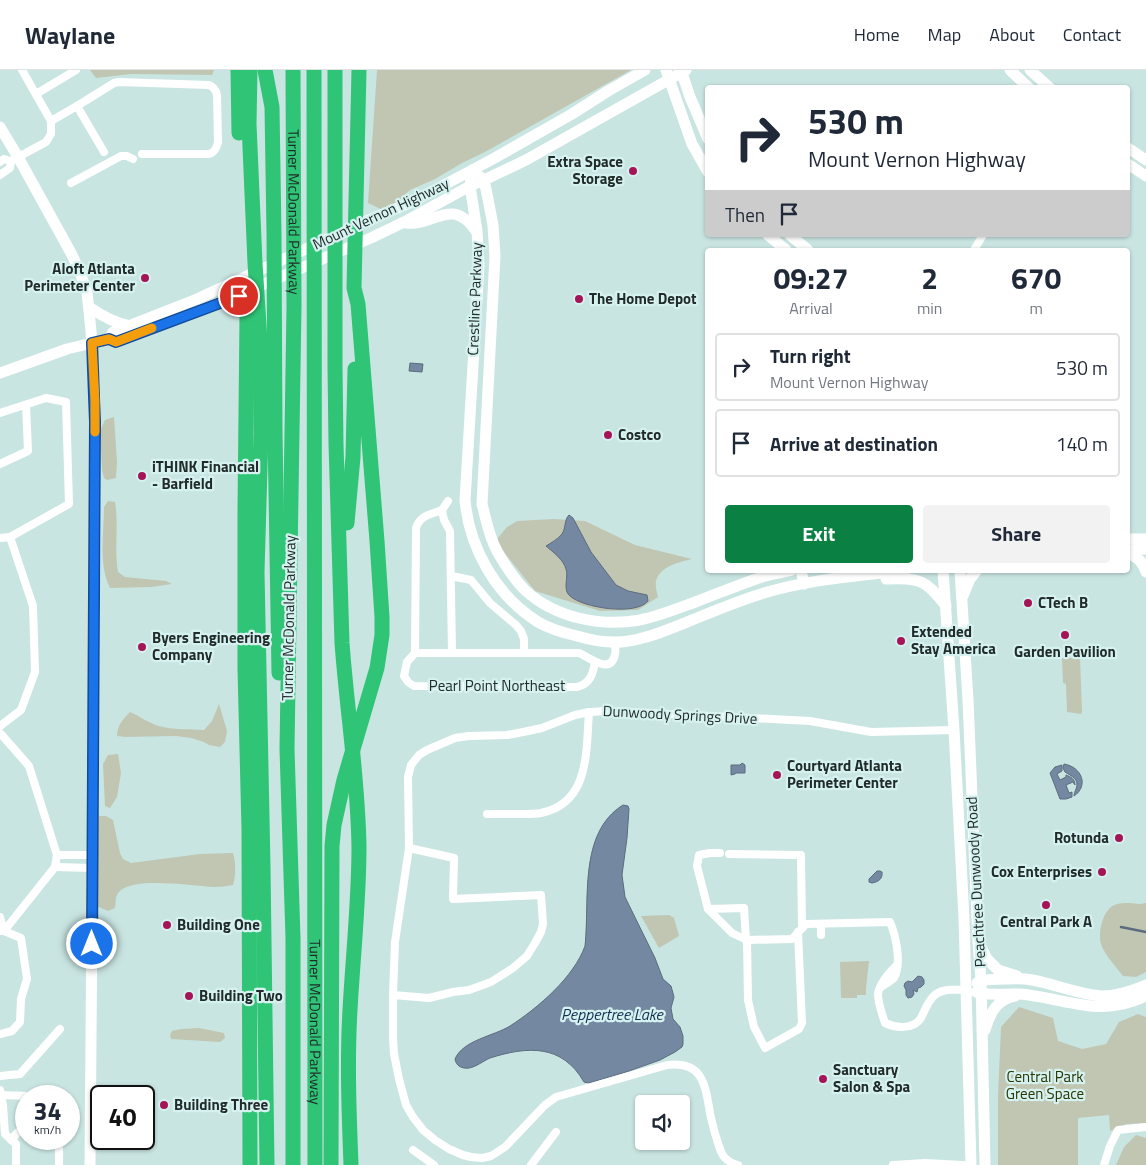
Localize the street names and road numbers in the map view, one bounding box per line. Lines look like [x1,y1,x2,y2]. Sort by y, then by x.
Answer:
street label: Turner McDonald Parkway [282,129,306,295]
street label: Mount Vernon Highway [309,172,453,255]
street label: Crestline Parkway [461,242,488,356]
street label: Turner McDonald Parkway [276,535,301,701]
street label: Pearl Point Northeast [429,674,566,697]
street label: Dunwoody Springs Drive [602,699,758,730]
street label: Peachtree Dunwoody Road [960,796,991,968]
street label: Turner McDonald Parkway [304,939,327,1105]

